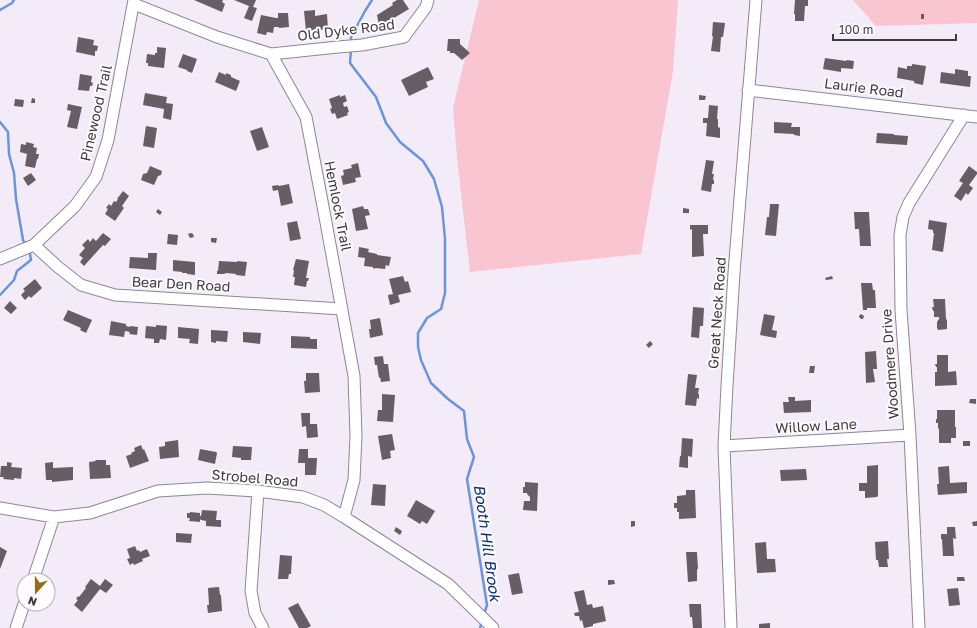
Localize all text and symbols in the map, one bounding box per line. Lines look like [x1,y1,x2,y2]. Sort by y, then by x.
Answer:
street label: Old Dyke Road [296,15,396,44]
scale bar [833,16,956,42]
text: 100 m [839,22,873,37]
street label: Pinewood Trail [76,63,115,163]
street label: Laurie Road [824,74,905,101]
street label: Hemlock Trail [321,159,356,253]
street label: Great Neck Road [704,256,729,370]
street label: Bear Den Road [131,272,231,295]
street label: Woodmere Drive [877,308,902,420]
street label: Willow Lane [775,415,857,436]
street label: Strobel Road [211,465,299,490]
water label: Booth Hill Brook [471,483,505,604]
north arrow [16,572,56,612]
text: N [26,594,38,609]

